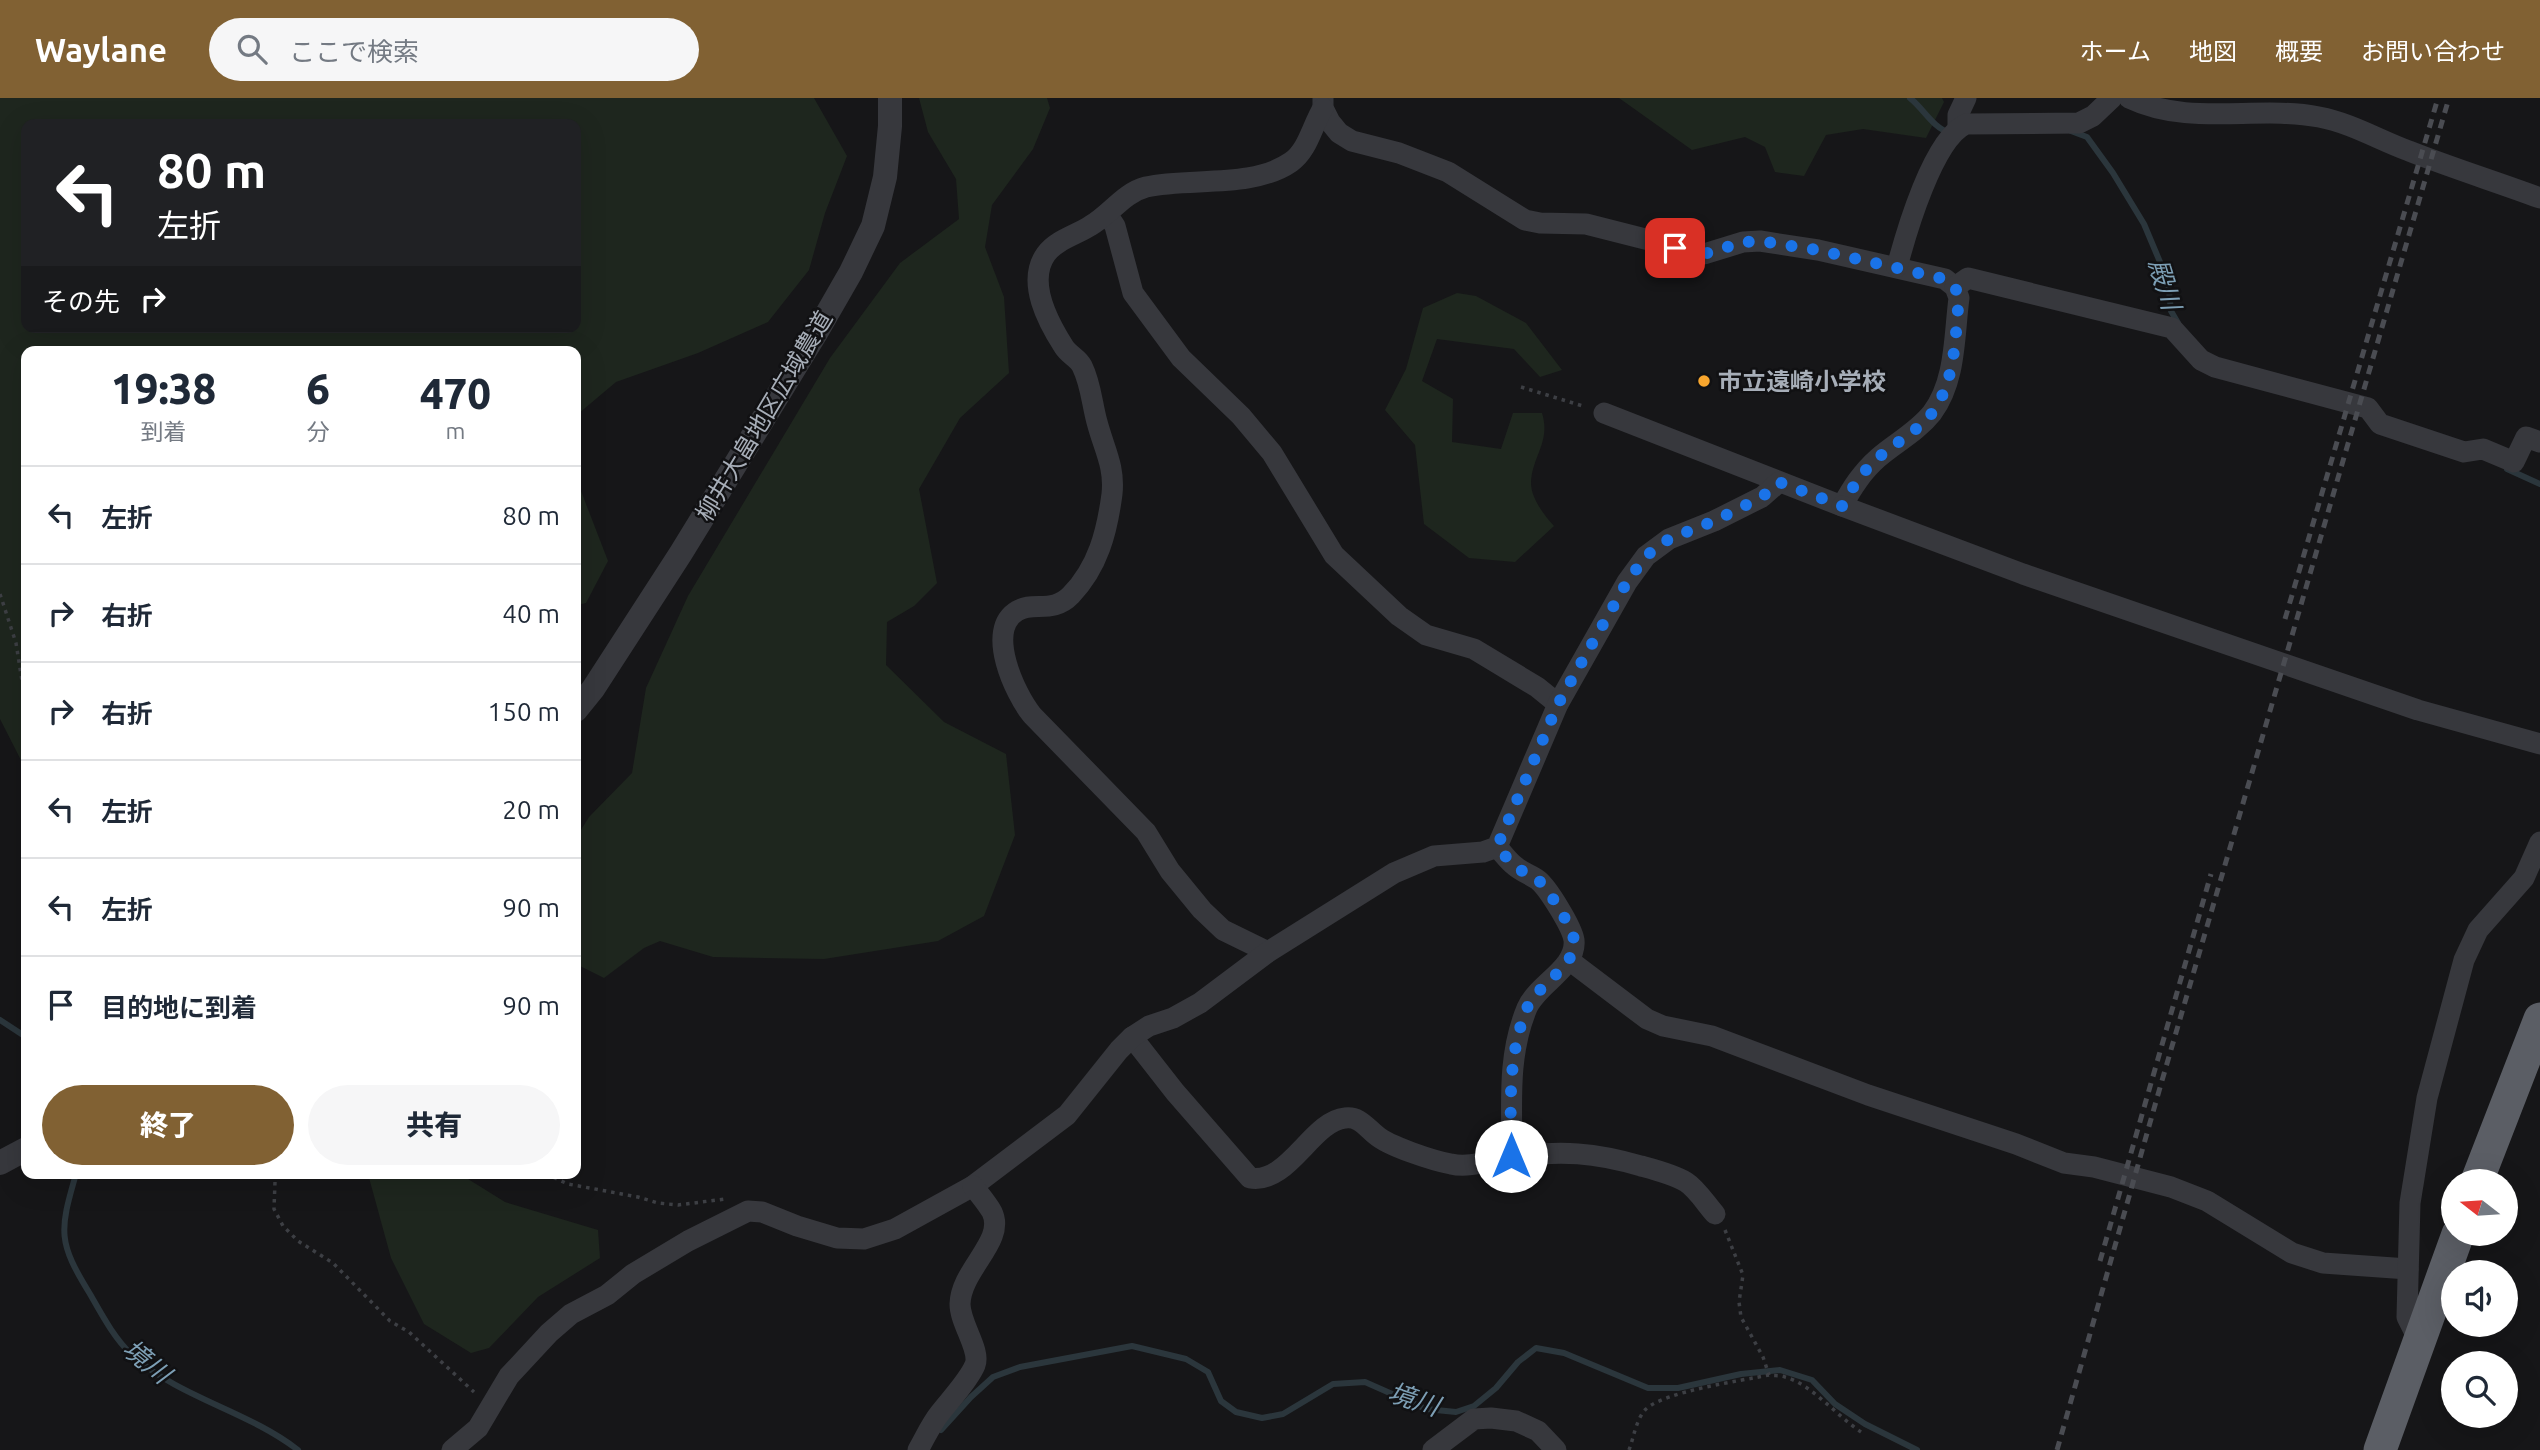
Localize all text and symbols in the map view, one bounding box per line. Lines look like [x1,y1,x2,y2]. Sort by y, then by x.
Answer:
search box [209,18,699,81]
icon: search [233,30,271,68]
text: Waylane [35,31,167,68]
text: ここで検索 [289,37,419,66]
text: ホーム [2080,38,2151,65]
text: 地図 [2189,38,2237,65]
text: 概要 [2275,38,2323,65]
text: お問い合わせ [2361,38,2505,65]
text: 80 m [157,142,266,197]
icon: left [42,147,133,238]
text: 左折 [157,207,221,243]
pin [1645,218,1705,278]
icon: arrive [1656,229,1694,267]
water label: 殿川 [2144,255,2187,316]
icon: right [134,280,172,318]
text: その先 [42,287,120,316]
street label: 柳井大畠地区広域農道 [691,306,837,526]
text: 19:38 [111,365,216,412]
text: 6 [306,365,330,412]
place label: 市立遠崎小学校 [1718,368,1886,395]
text: 470 [420,370,491,417]
marker: 市立遠崎小学校 [1696,373,1712,389]
text: m [446,418,465,443]
text: 到着 [141,419,187,444]
text: 分 [307,419,330,444]
icon: left [42,496,80,534]
text: 80 m [502,501,560,530]
text: 左折 [101,503,153,532]
icon: right [42,594,80,632]
text: 40 m [502,599,560,628]
text: 右折 [101,601,153,630]
icon: right [42,692,80,730]
text: 150 m [488,697,560,726]
text: 右折 [101,699,153,728]
icon: left [42,790,80,828]
text: 20 m [502,795,560,824]
text: 左折 [101,797,153,826]
icon: left [42,888,80,926]
text: 90 m [502,893,560,922]
text: 左折 [101,895,153,924]
icon: arrive [42,986,80,1024]
text: 90 m [502,991,560,1020]
text: 目的地に到着 [101,993,257,1022]
button: 終了 [42,1085,294,1165]
button: 共有 [308,1085,560,1165]
position arrow [1474,1119,1548,1193]
north arrow [2441,1169,2518,1246]
map controls [2441,1169,2518,1428]
button: sound [2441,1260,2518,1337]
water label: 境川 [118,1333,179,1391]
button: search [2441,1351,2518,1428]
water label: 境川 [1385,1377,1446,1422]

